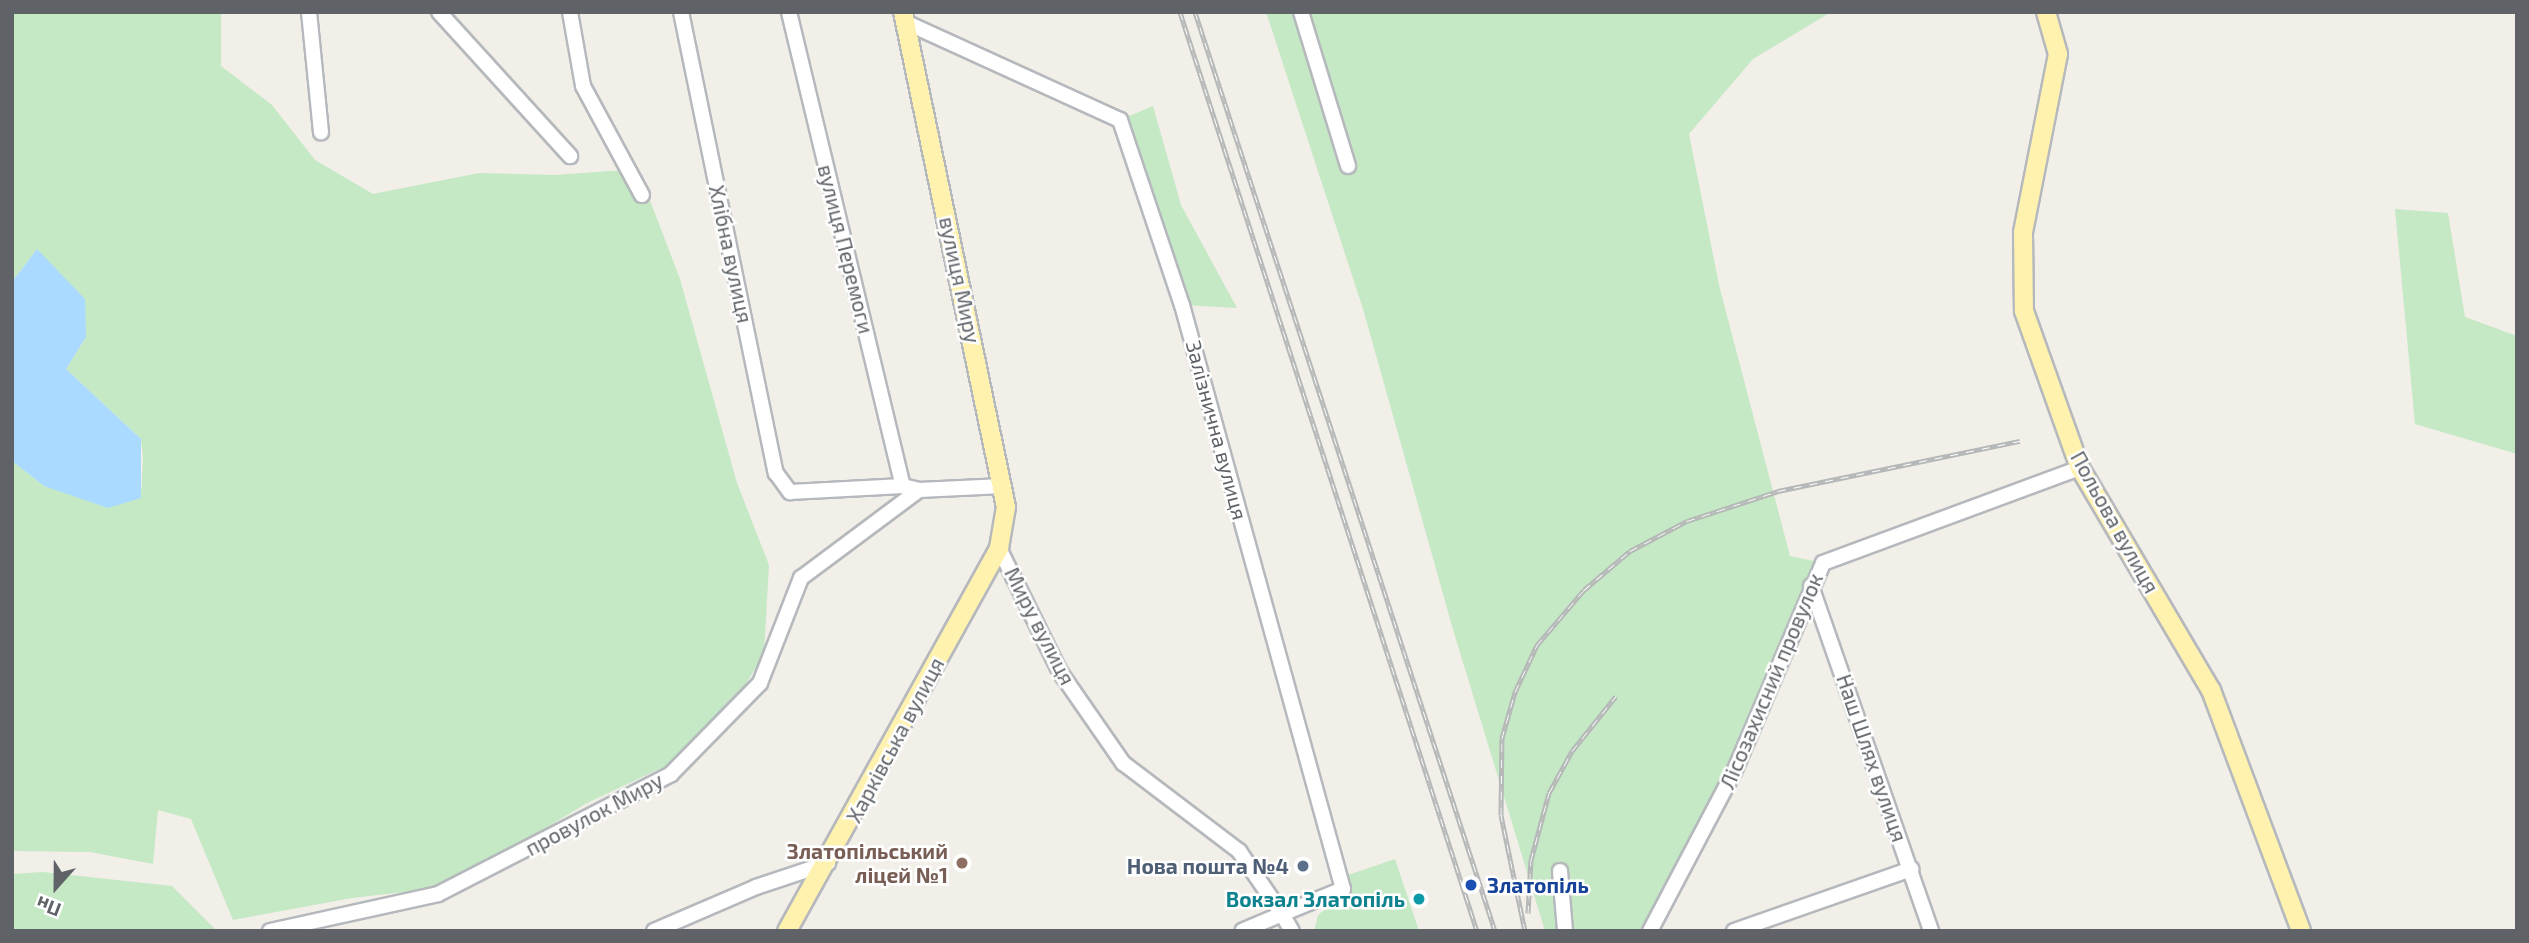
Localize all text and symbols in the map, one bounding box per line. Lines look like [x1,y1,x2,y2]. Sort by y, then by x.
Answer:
street label: вулиця Перемоги [813,162,879,336]
street label: Хлібна вулиця [704,183,758,325]
street label: вулиця Миру [934,214,986,346]
street label: Залізнична вулиця [1181,337,1253,523]
street label: Польова вулиця [2066,447,2164,597]
street label: Миру вулиця [1000,563,1080,689]
street label: Лісозахисний провулок [1714,569,1828,793]
street label: Харківська вулиця [841,653,949,827]
street label: Наш Шлях вулиця [1831,671,1913,845]
street label: провулок Миру [521,767,667,861]
place label: Златопільський ліцей №1 [787,838,948,888]
north arrow [21,852,91,922]
place label: Нова пошта №4 [1127,853,1289,879]
marker: Златопільський ліцей №1 [954,855,970,871]
marker: Нова пошта №4 [1295,858,1311,874]
place label: Златопіль [1487,872,1589,898]
marker: Златопіль [1461,875,1481,895]
place label: Вокзал Златопіль [1226,886,1405,912]
marker: Вокзал Златопіль [1411,891,1427,907]
text: Пн [33,892,64,922]

